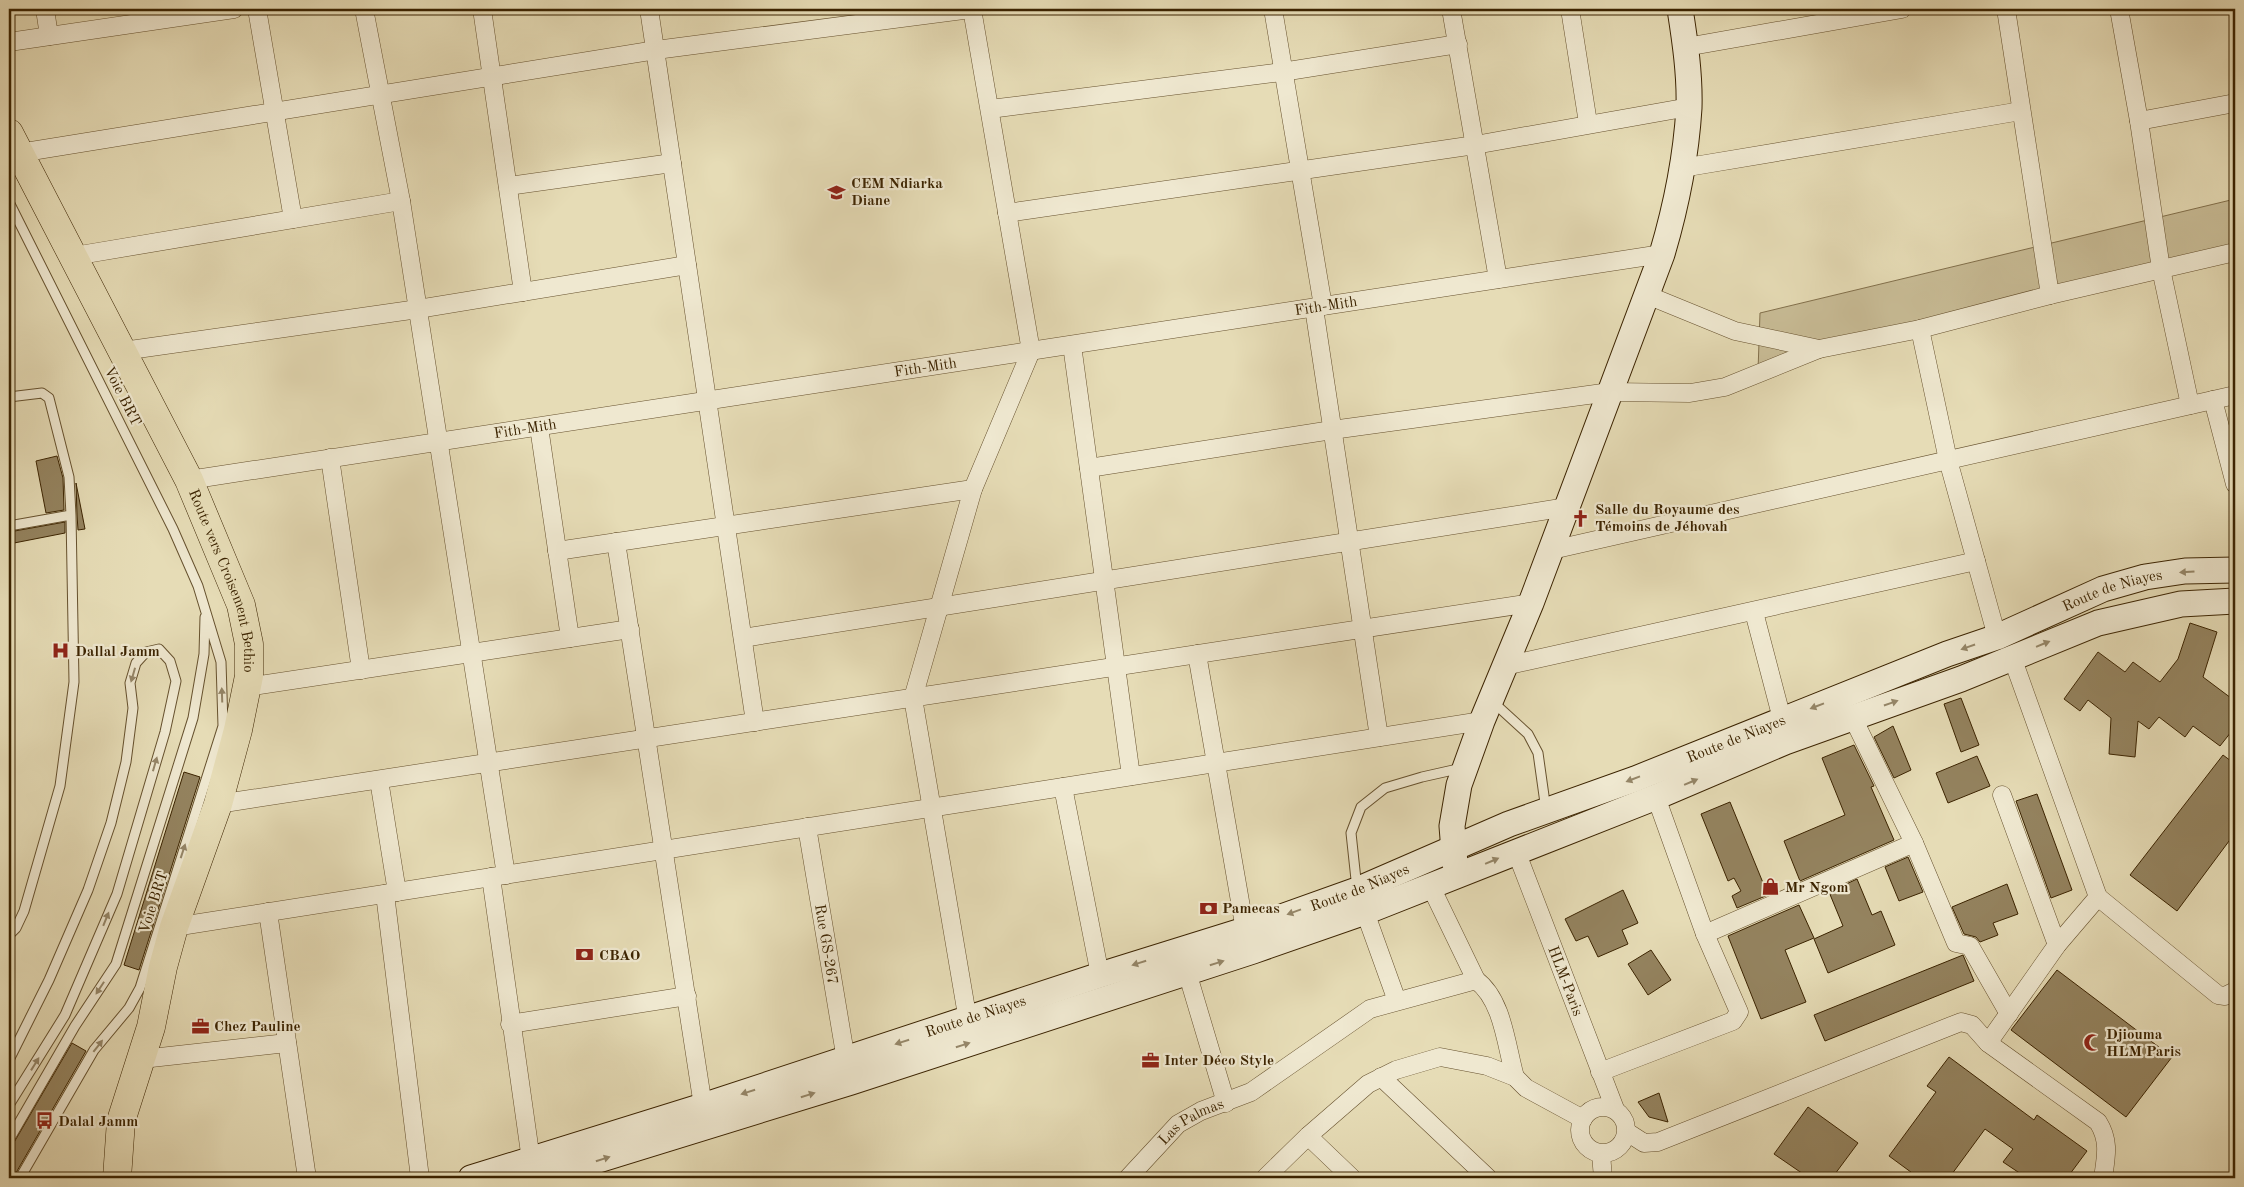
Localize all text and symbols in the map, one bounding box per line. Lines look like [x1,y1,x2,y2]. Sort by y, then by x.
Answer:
place label: CEM Ndiarka Diane [851,177,943,209]
school or university icon: CEM Ndiarka Diane [827,182,847,202]
street label: Fith-Mith [1294,295,1358,319]
street label: Fith-Mith [893,356,958,381]
street label: Voie BRT [100,365,143,429]
street label: Fith-Mith [493,418,558,442]
street label: Route vers Croisement Bethio [185,487,255,673]
place label: Salle du Royaume des Témoins de Jéhovah [1595,503,1740,535]
church icon: Salle du Royaume des Témoins de Jéhovah [1571,508,1591,528]
street label: Route de Niayes [2060,568,2163,615]
one-way arrow [2178,568,2194,576]
one-way arrow [2036,640,2050,648]
hospital icon: Dallal Jamm [51,641,71,661]
one-way arrow [1960,643,1975,651]
place label: Dallal Jamm [75,645,160,660]
one-way arrow [128,667,136,682]
one-way arrow [217,687,225,703]
one-way arrow [1884,699,1899,706]
one-way arrow [1809,703,1824,710]
street label: Route de Niayes [1685,713,1788,766]
one-way arrow [152,756,160,771]
one-way arrow [1625,775,1640,783]
one-way arrow [1684,777,1699,785]
one-way arrow [180,843,188,858]
one-way arrow [1485,857,1499,865]
street label: Route de Niayes [1309,862,1412,915]
street label: Voie BRT [137,869,172,935]
shop icon: Mr Ngom [1761,877,1781,897]
place label: Mr Ngom [1785,881,1848,896]
bank icon: Pamecas [1198,898,1218,918]
place label: Pamecas [1222,902,1280,917]
street label: Rue GS-267 [811,903,839,986]
one-way arrow [1286,908,1301,916]
one-way arrow [103,911,111,926]
street label: HLM-Paris [1544,944,1585,1018]
bank icon: CBAO [575,945,595,965]
place label: CBAO [599,949,640,964]
one-way arrow [1210,958,1225,966]
one-way arrow [1132,960,1147,967]
one-way arrow [95,981,105,994]
street label: Route de Niayes [924,994,1028,1041]
office icon: Chez Pauline [190,1016,210,1036]
place label: Chez Pauline [214,1020,301,1035]
place label: Djiouma HLM Paris [2106,1028,2181,1060]
mosque icon: Djiouma HLM Paris [2082,1033,2102,1053]
one-way arrow [93,1039,103,1052]
one-way arrow [895,1039,910,1046]
one-way arrow [955,1041,970,1048]
office icon: Inter Déco Style [1140,1050,1160,1070]
place label: Inter Déco Style [1164,1054,1274,1069]
one-way arrow [30,1057,39,1070]
one-way arrow [740,1089,755,1096]
one-way arrow [801,1091,816,1098]
street label: Las Palmas [1157,1097,1226,1149]
bus stop icon: Dalal Jamm [34,1111,54,1131]
place label: Dalal Jamm [58,1115,138,1130]
one-way arrow [595,1154,610,1162]

